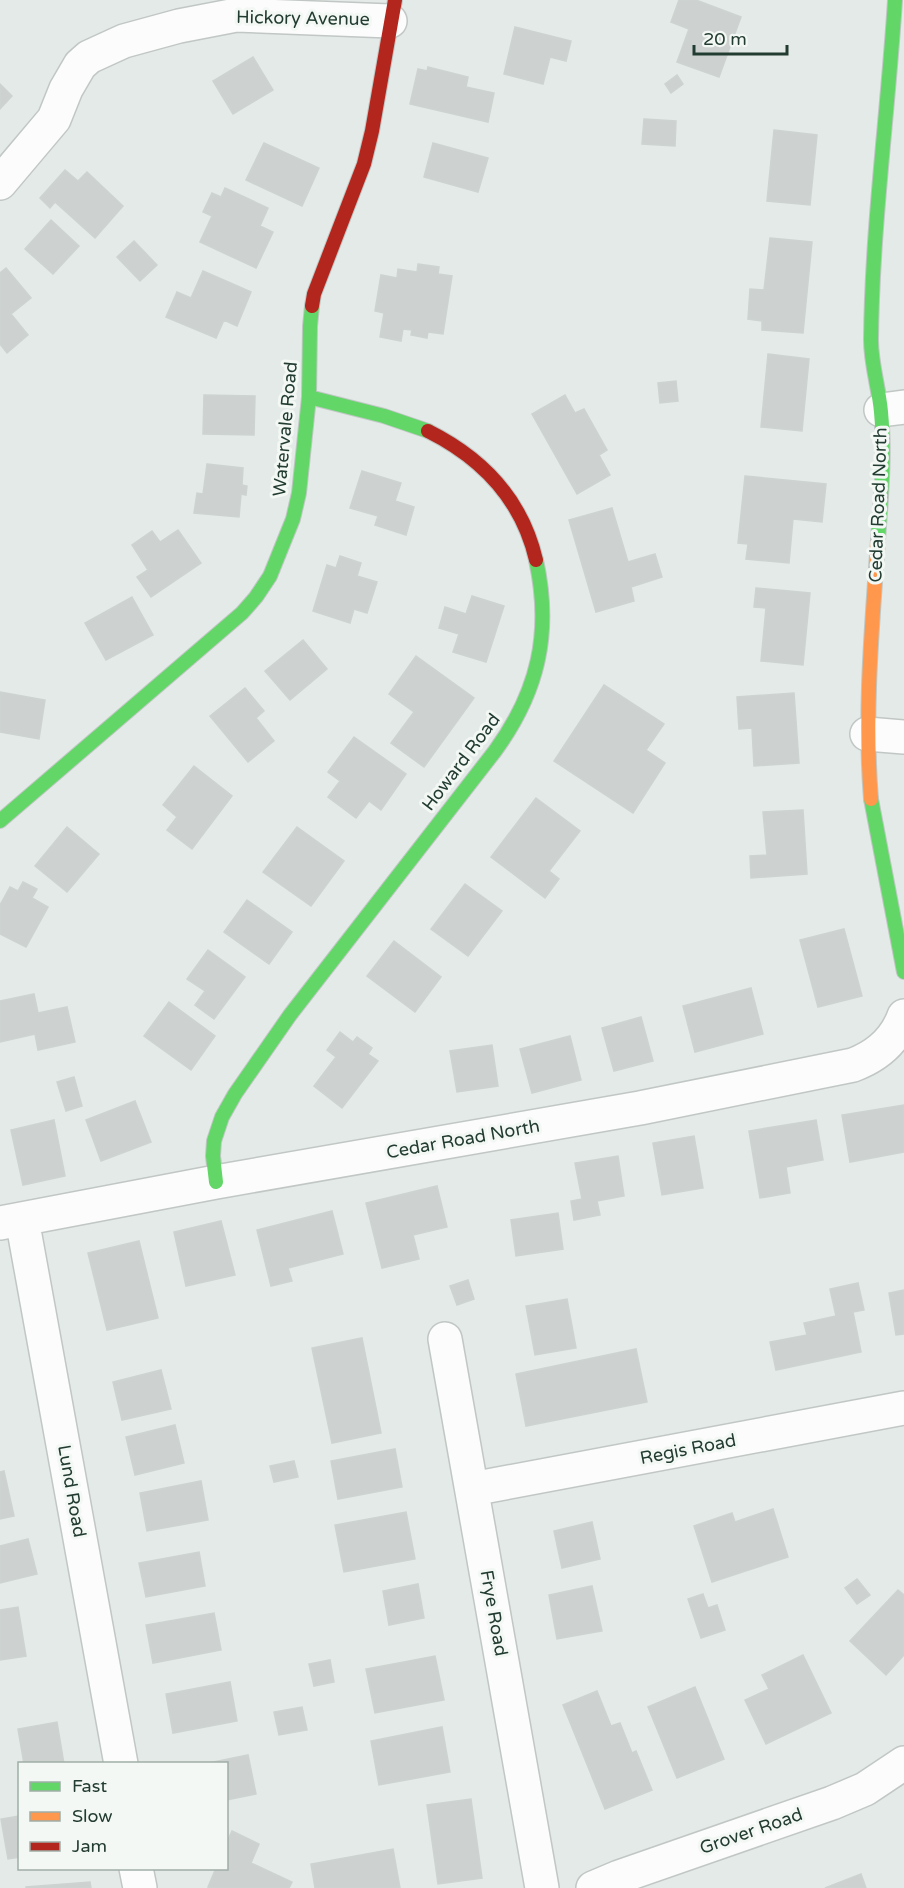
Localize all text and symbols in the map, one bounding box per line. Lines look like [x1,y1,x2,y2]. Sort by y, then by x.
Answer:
street label: Hickory Avenue [236,6,370,30]
scale bar [694,18,787,56]
text: 20 m [703,28,747,50]
street label: Watervale Road [268,361,302,497]
street label: Cedar Road North [864,427,892,583]
street label: Howard Road [417,709,505,815]
street label: Cedar Road North [385,1115,541,1163]
street label: Regis Road [638,1429,738,1469]
street label: Lund Road [53,1443,91,1539]
street label: Frye Road [476,1568,512,1658]
legend [18,1762,228,1870]
text: Fast [72,1775,107,1797]
street label: Grover Road [697,1803,805,1859]
text: Slow [72,1805,113,1827]
text: Jam [72,1835,107,1857]

